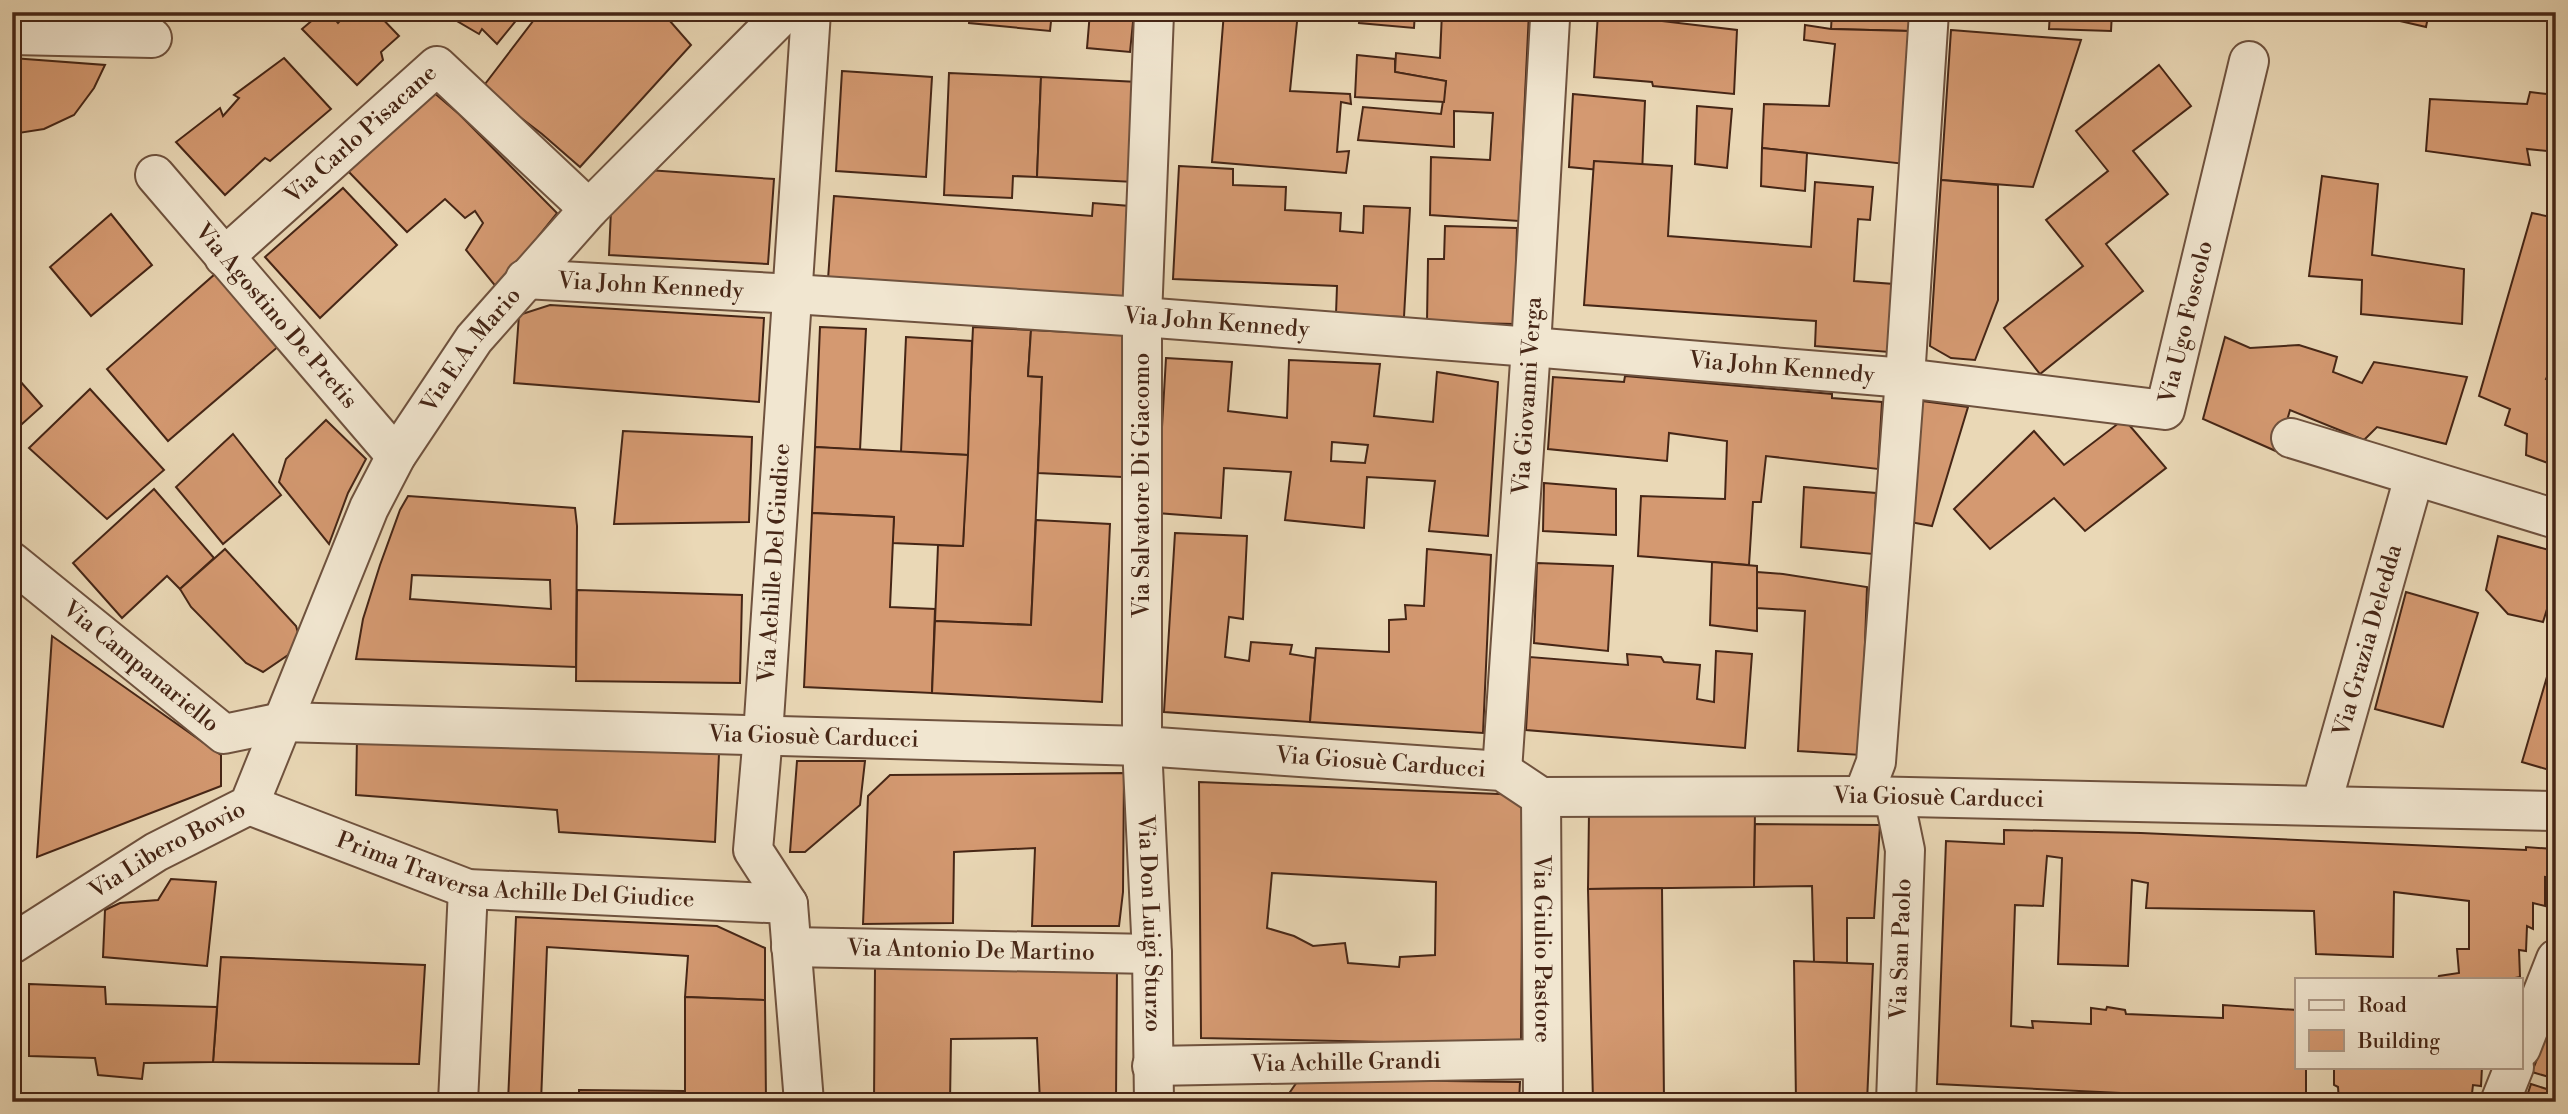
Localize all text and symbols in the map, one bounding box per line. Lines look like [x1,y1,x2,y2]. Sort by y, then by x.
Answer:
street label: Via Carlo Pisacane [279,59,443,210]
street label: Via Agostino De Pretis [188,217,363,415]
street label: Via Ugo Foscolo [2153,238,2219,407]
street label: Via John Kennedy [556,267,745,305]
street label: Via E.A. Mario [414,282,527,419]
street label: Via Giovanni Verga [1507,296,1548,497]
street label: Via John Kennedy [1122,302,1311,344]
street label: Via John Kennedy [1687,346,1876,389]
street label: Via Salvatore Di Giacomo [1128,353,1156,618]
street label: Via Achille Del Giudice [752,442,796,684]
street label: Via Grazia Deledda [2327,541,2408,741]
street label: Via Campanariello [56,594,225,738]
street label: Via Giosuè Carducci [707,720,919,754]
street label: Via Giosuè Carducci [1274,741,1487,784]
street label: Via Giosuè Carducci [1832,782,2044,814]
street label: Via Libero Bovio [83,795,250,905]
street label: Via Don Luigi Sturzo [1131,813,1167,1032]
street label: Prima Traversa Achille Del Giudice [332,826,695,914]
street label: Via Giulio Pastore [1527,854,1557,1043]
street label: Via San Paolo [1885,878,1917,1021]
street label: Via Antonio De Martino [846,934,1095,967]
legend [2295,978,2522,1068]
text: Road [2358,993,2407,1019]
text: Building [2357,1029,2440,1055]
street label: Via Achille Grandi [1250,1047,1441,1078]

